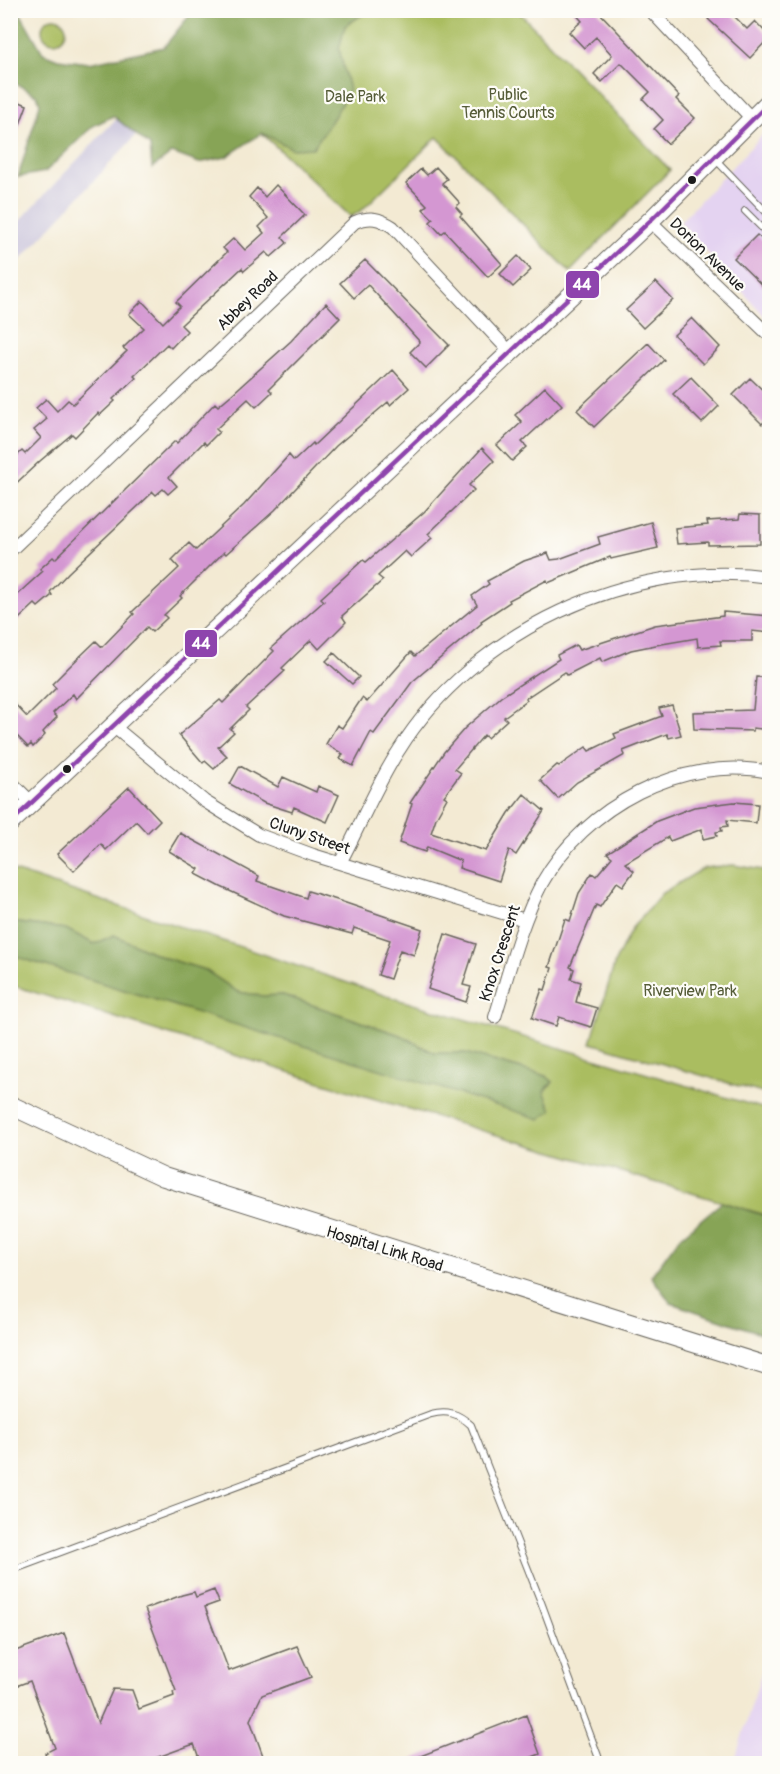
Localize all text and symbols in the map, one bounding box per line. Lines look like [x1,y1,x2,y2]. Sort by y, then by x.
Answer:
park label: Public Tennis Courts [462,85,554,123]
park label: Dale Park [325,87,386,107]
unlabelled marker [686,174,698,186]
street label: Dorion Avenue [665,214,749,296]
street label: Abbey Road [213,267,282,335]
line badge: 44 [565,270,600,299]
text: 44 [573,275,592,295]
line badge: 44 [184,629,218,658]
text: 44 [192,634,211,654]
unlabelled marker [61,763,73,775]
street label: Cluny Street [267,813,353,859]
street label: Knox Crescent [475,902,525,1004]
park label: Riverview Park [643,981,737,1001]
street label: Hospital Link Road [324,1222,446,1276]

